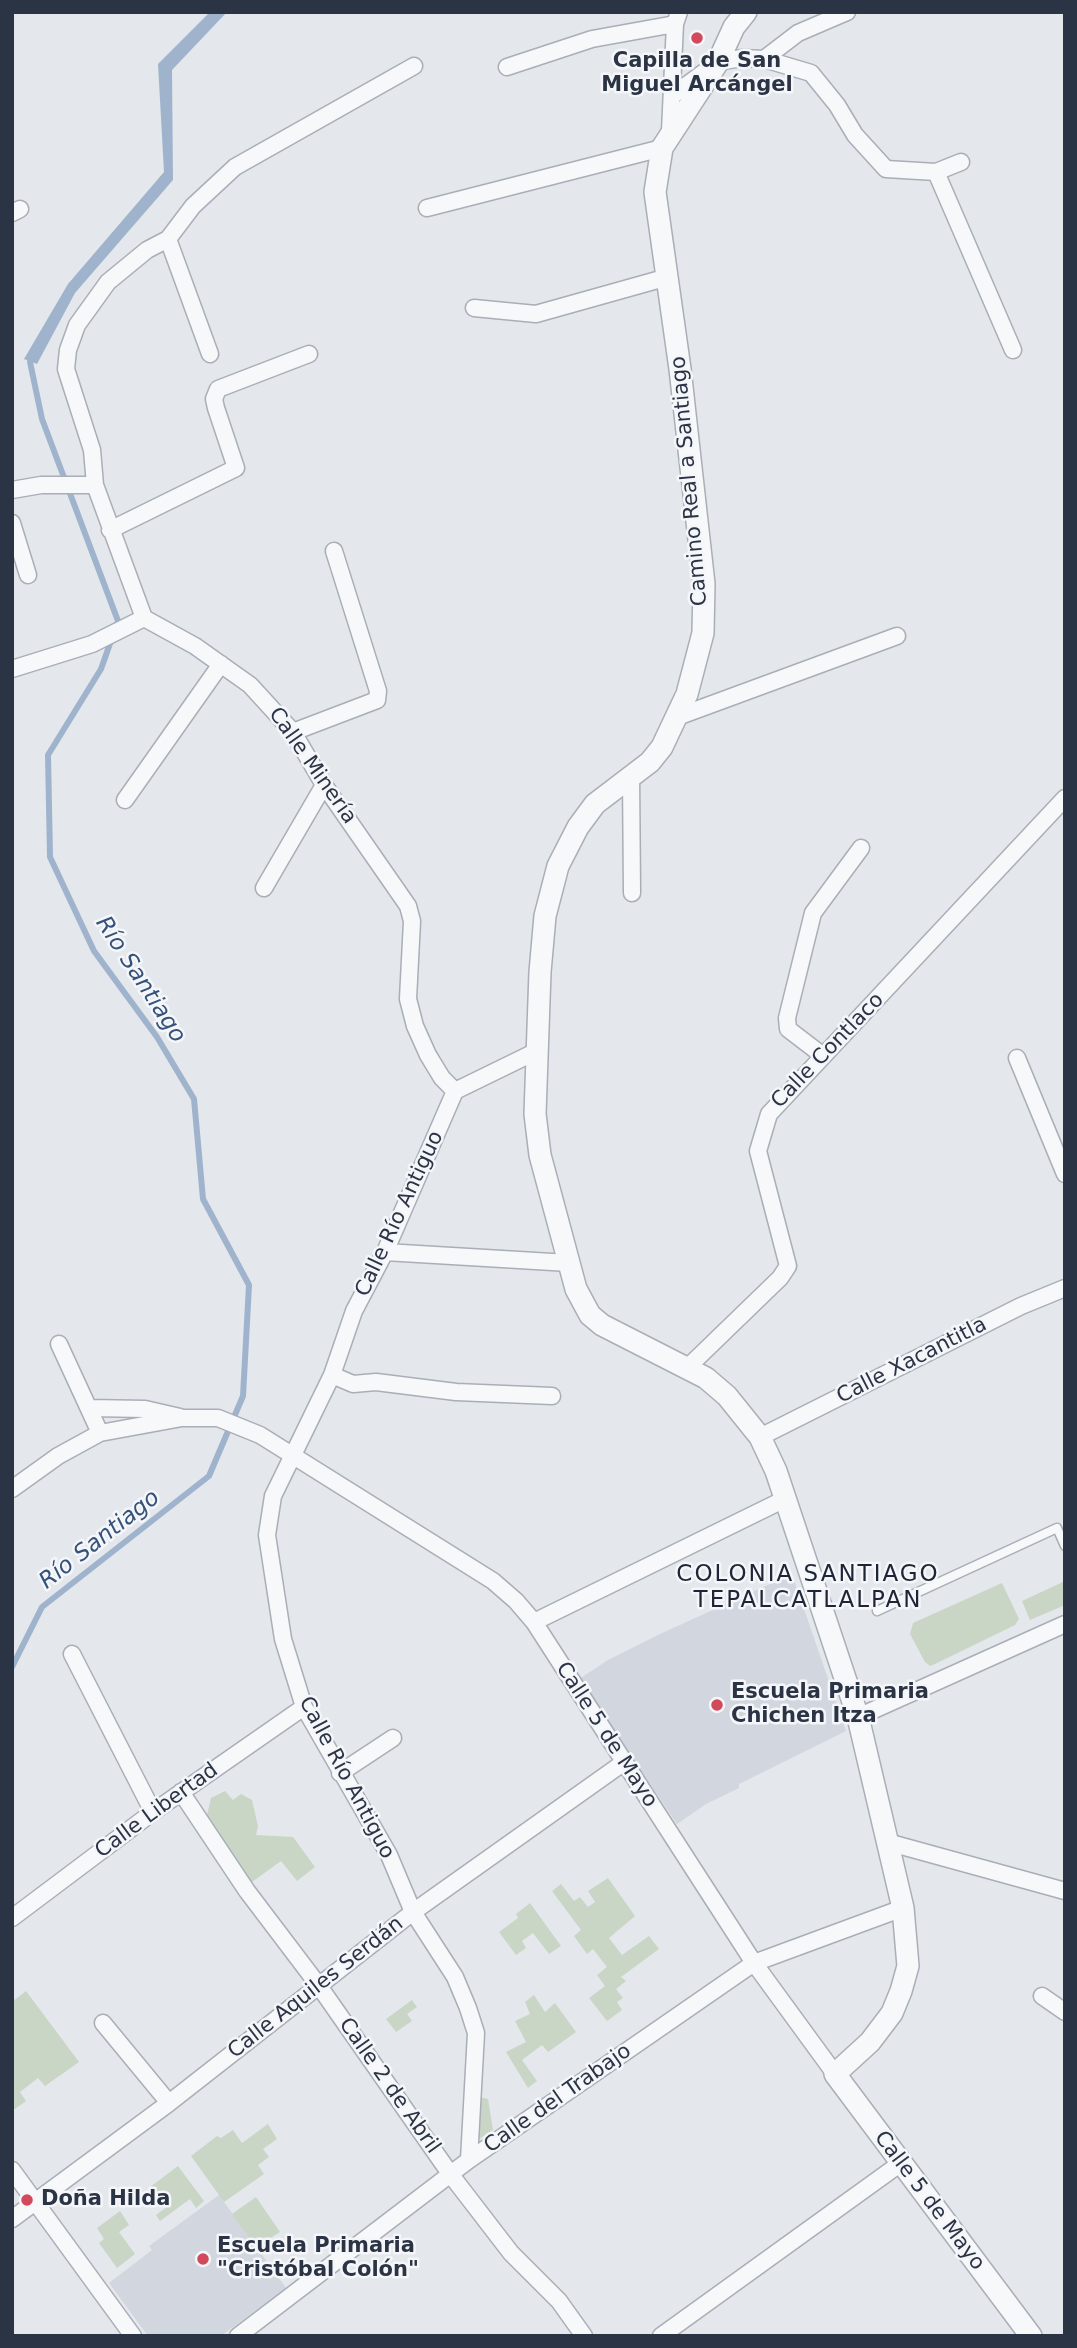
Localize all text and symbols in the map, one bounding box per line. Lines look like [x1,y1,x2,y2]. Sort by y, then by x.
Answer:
marker: Capilla de San Miguel Arcángel [689,30,705,46]
place label: Capilla de San Miguel Arcángel [601,49,793,99]
street label: Camino Real a Santiago [667,355,713,607]
street label: Calle Minería [263,703,361,829]
water label: Río Santiago [89,912,191,1048]
street label: Calle Contlaco [767,988,889,1114]
street label: Calle Río Antiguo [351,1127,449,1301]
street label: Calle Xacantitla [833,1312,991,1410]
water label: Río Santiago [34,1484,166,1596]
district label: COLONIA SANTIAGO TEPALCATLALPAN [678,1561,938,1615]
street label: Calle 5 de Mayo [550,1658,662,1812]
place label: Escuela Primaria Chichen Itza [731,1680,929,1730]
street label: Calle Río Antiguo [293,1693,399,1863]
marker: Escuela Primaria Chichen Itza [709,1697,725,1713]
street label: Calle Libertad [91,1758,223,1864]
street label: Calle Aquiles Serdán [223,1912,409,2064]
street label: Calle 2 de Abril [333,2013,445,2159]
street label: Calle del Trabajo [480,2039,636,2159]
street label: Calle 5 de Mayo [868,2126,990,2276]
place label: Doña Hilda [41,2187,170,2213]
marker: Doña Hilda [19,2192,35,2208]
place label: Escuela Primaria "Cristóbal Colón" [217,2234,419,2284]
marker: Escuela Primaria "Cristóbal Colón" [195,2251,211,2267]

